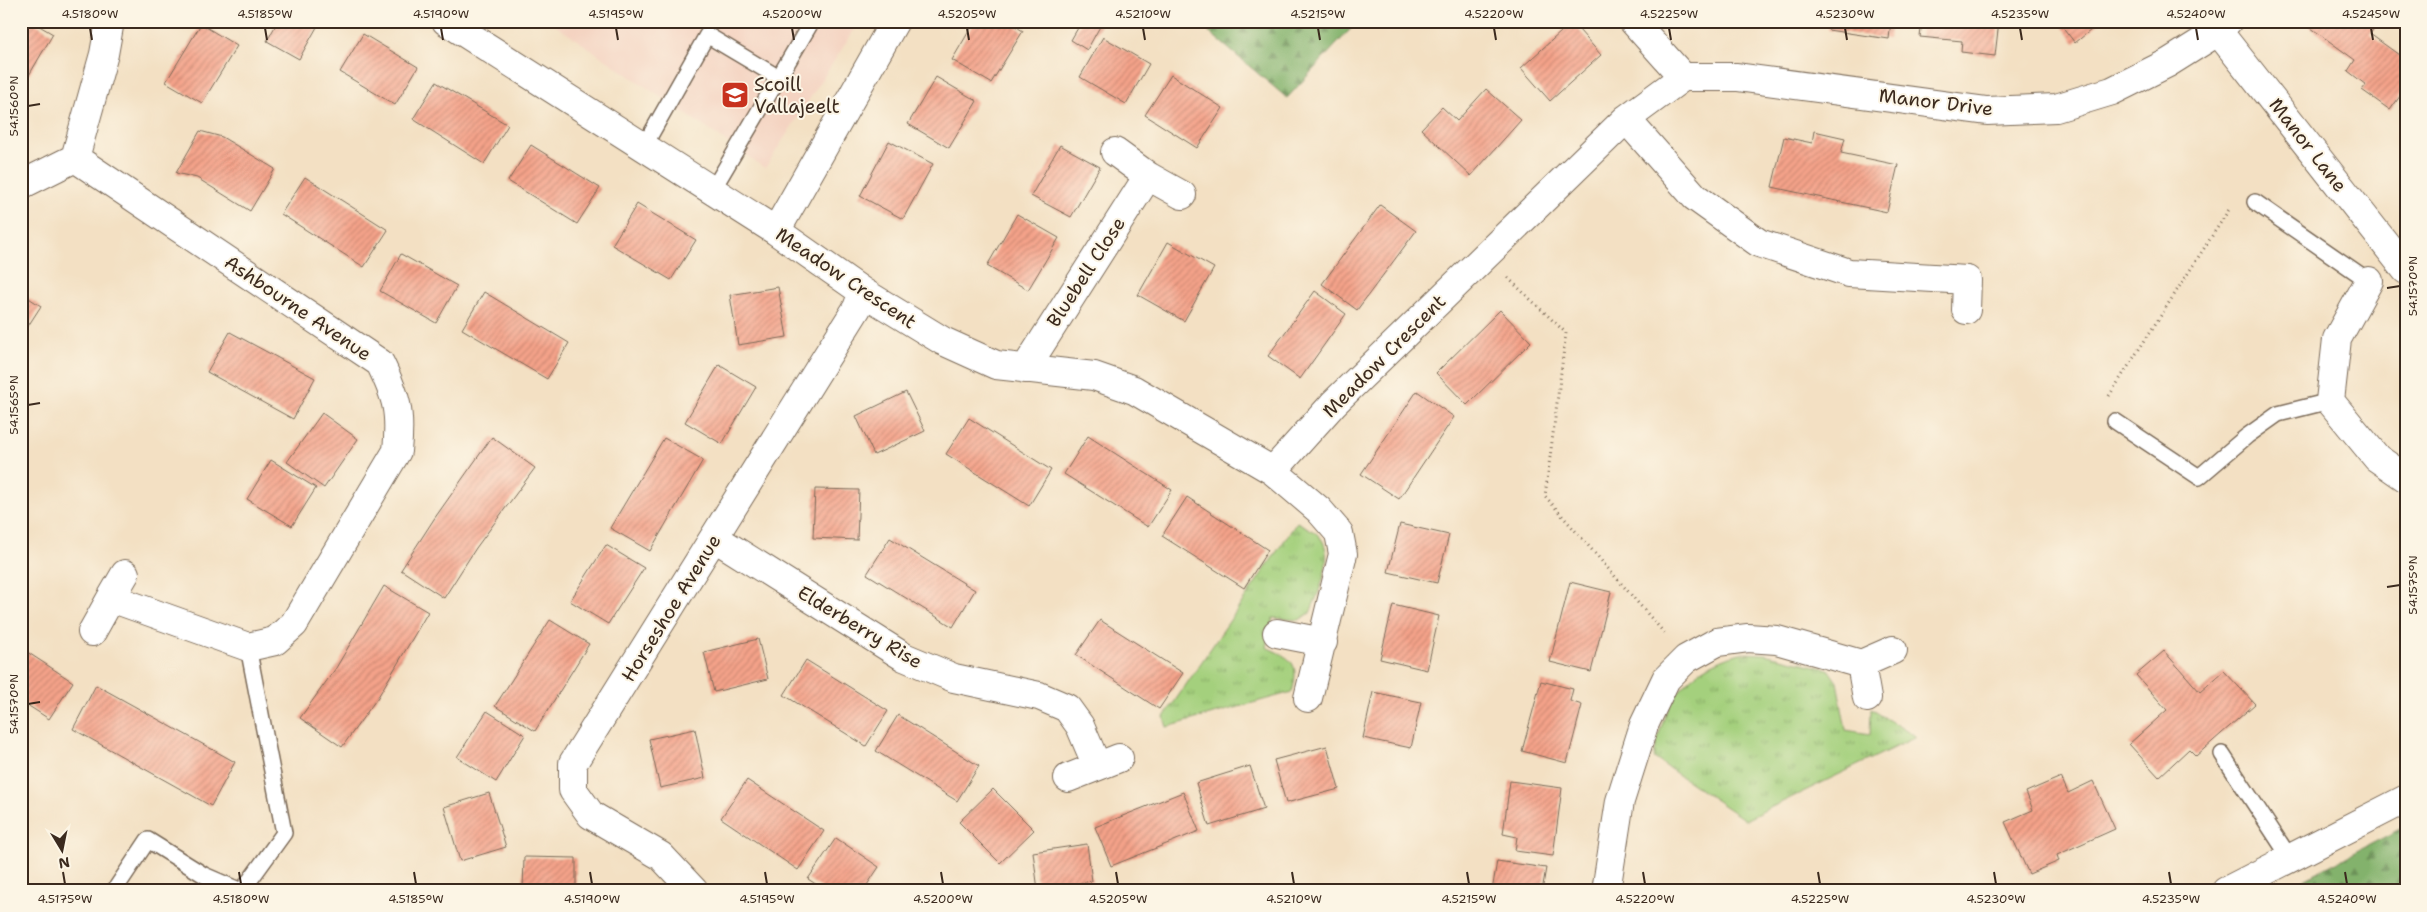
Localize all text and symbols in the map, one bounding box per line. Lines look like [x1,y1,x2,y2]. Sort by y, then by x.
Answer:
text: 4.5180°W [62,6,118,22]
text: 4.5185°W [237,6,293,22]
text: 4.5190°W [413,6,469,22]
text: 4.5195°W [588,6,644,22]
text: 4.5200°W [762,6,822,22]
text: 4.5205°W [938,6,996,22]
text: 4.5210°W [1115,6,1171,22]
text: 4.5215°W [1290,6,1346,22]
text: 4.5220°W [1464,6,1524,22]
text: 4.5225°W [1640,6,1698,22]
text: 4.5230°W [1815,6,1875,22]
text: 4.5235°W [1991,6,2049,22]
text: 4.5240°W [2166,6,2226,22]
text: 4.5245°W [2342,6,2400,22]
place label: Scoill Vallajeelt [754,72,840,119]
text: 54.1560°N [6,76,22,136]
school or university icon: Scoill Vallajeelt [720,80,750,110]
street label: Manor Drive [1877,83,1995,121]
street label: Manor Lane [2263,93,2353,197]
street label: Bluebell Close [1041,212,1131,332]
street label: Meadow Crescent [771,222,921,334]
street label: Ashbourne Avenue [220,250,376,366]
text: 54.1570°N [2405,256,2421,316]
street label: Meadow Crescent [1317,289,1451,423]
text: 54.1565°N [6,375,22,435]
street label: Horseshoe Avenue [616,530,726,686]
text: 54.1575°N [2405,555,2421,615]
street label: Elderberry Rise [793,580,927,674]
text: 54.1570°N [6,674,22,734]
north arrow [38,824,88,874]
text: N [57,853,71,873]
text: 4.5175°W [37,891,93,907]
text: 4.5180°W [213,891,269,907]
text: 4.5185°W [388,891,444,907]
text: 4.5190°W [564,891,620,907]
text: 4.5195°W [739,891,795,907]
text: 4.5200°W [913,891,973,907]
text: 4.5205°W [1089,891,1147,907]
text: 4.5210°W [1266,891,1322,907]
text: 4.5215°W [1441,891,1497,907]
text: 4.5220°W [1615,891,1675,907]
text: 4.5225°W [1791,891,1849,907]
text: 4.5230°W [1966,891,2026,907]
text: 4.5235°W [2142,891,2200,907]
text: 4.5240°W [2317,891,2377,907]

